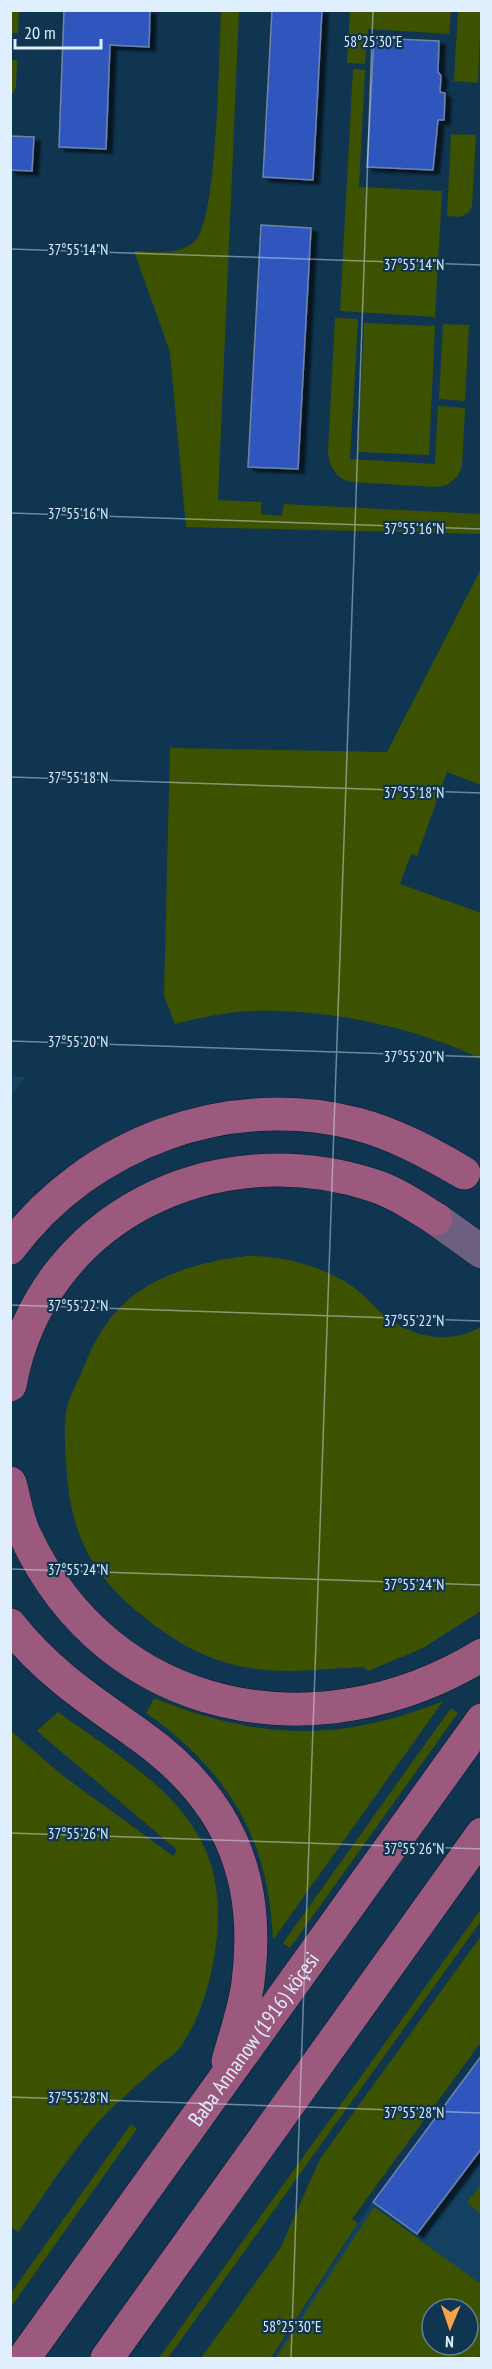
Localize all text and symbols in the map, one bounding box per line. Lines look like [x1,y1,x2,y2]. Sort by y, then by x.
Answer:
scale bar [15,12,100,50]
text: 20 m [24,21,56,44]
text: 58°25'30"E [343,32,403,51]
text: 37°55'14"N [48,240,108,259]
text: 37°55'14"N [384,255,444,274]
text: 37°55'16"N [48,504,108,523]
text: 37°55'16"N [384,519,444,538]
text: 37°55'18"N [48,768,108,787]
text: 37°55'18"N [384,783,444,802]
text: 37°55'20"N [48,1032,108,1051]
text: 37°55'20"N [384,1047,444,1066]
text: 37°55'22"N [48,1296,108,1315]
text: 37°55'22"N [384,1311,444,1330]
text: 37°55'24"N [48,1560,108,1579]
text: 37°55'24"N [384,1575,444,1594]
text: 37°55'26"N [48,1824,108,1843]
text: 37°55'26"N [384,1839,444,1858]
street label: Baba Annanow (1916) köçesi [182,1947,325,2131]
text: 37°55'28"N [48,2088,108,2107]
text: 37°55'28"N [384,2103,444,2122]
north arrow [420,2297,480,2357]
text: 58°25'30"E [262,2317,322,2336]
text: N [445,2332,454,2352]

